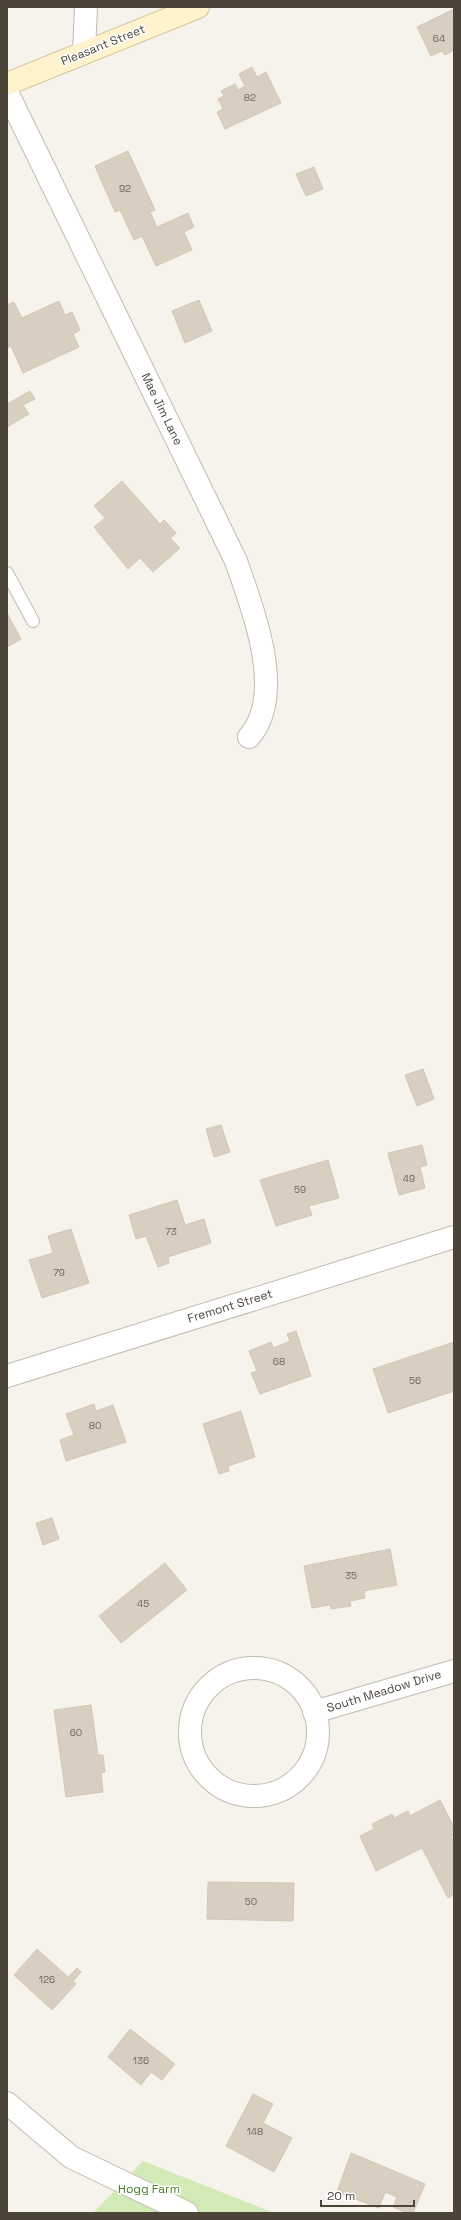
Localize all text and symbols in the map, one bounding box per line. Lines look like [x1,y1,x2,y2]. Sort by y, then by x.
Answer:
street label: Pleasant Street [58,21,148,69]
house number: 64 [433,32,445,45]
house number: 82 [244,91,256,104]
house number: 92 [119,182,131,195]
street label: Mae Jim Lane [138,370,186,448]
house number: 49 [403,1172,415,1185]
house number: 59 [294,1183,306,1196]
house number: 73 [165,1225,177,1238]
house number: 79 [53,1266,65,1279]
street label: Fremont Street [186,1285,274,1327]
house number: 68 [273,1355,285,1368]
house number: 56 [409,1374,421,1387]
house number: 80 [89,1419,101,1432]
house number: 35 [345,1569,357,1582]
house number: 45 [137,1597,149,1610]
street label: South Meadow Drive [325,1666,443,1716]
house number: 60 [70,1726,82,1739]
house number: 50 [245,1895,257,1908]
house number: 126 [39,1973,55,1986]
house number: 136 [133,2054,149,2067]
house number: 148 [247,2125,263,2138]
park label: Hogg Farm [118,2181,180,2197]
scale bar [321,2182,414,2208]
text: 20 m [327,2188,355,2204]

